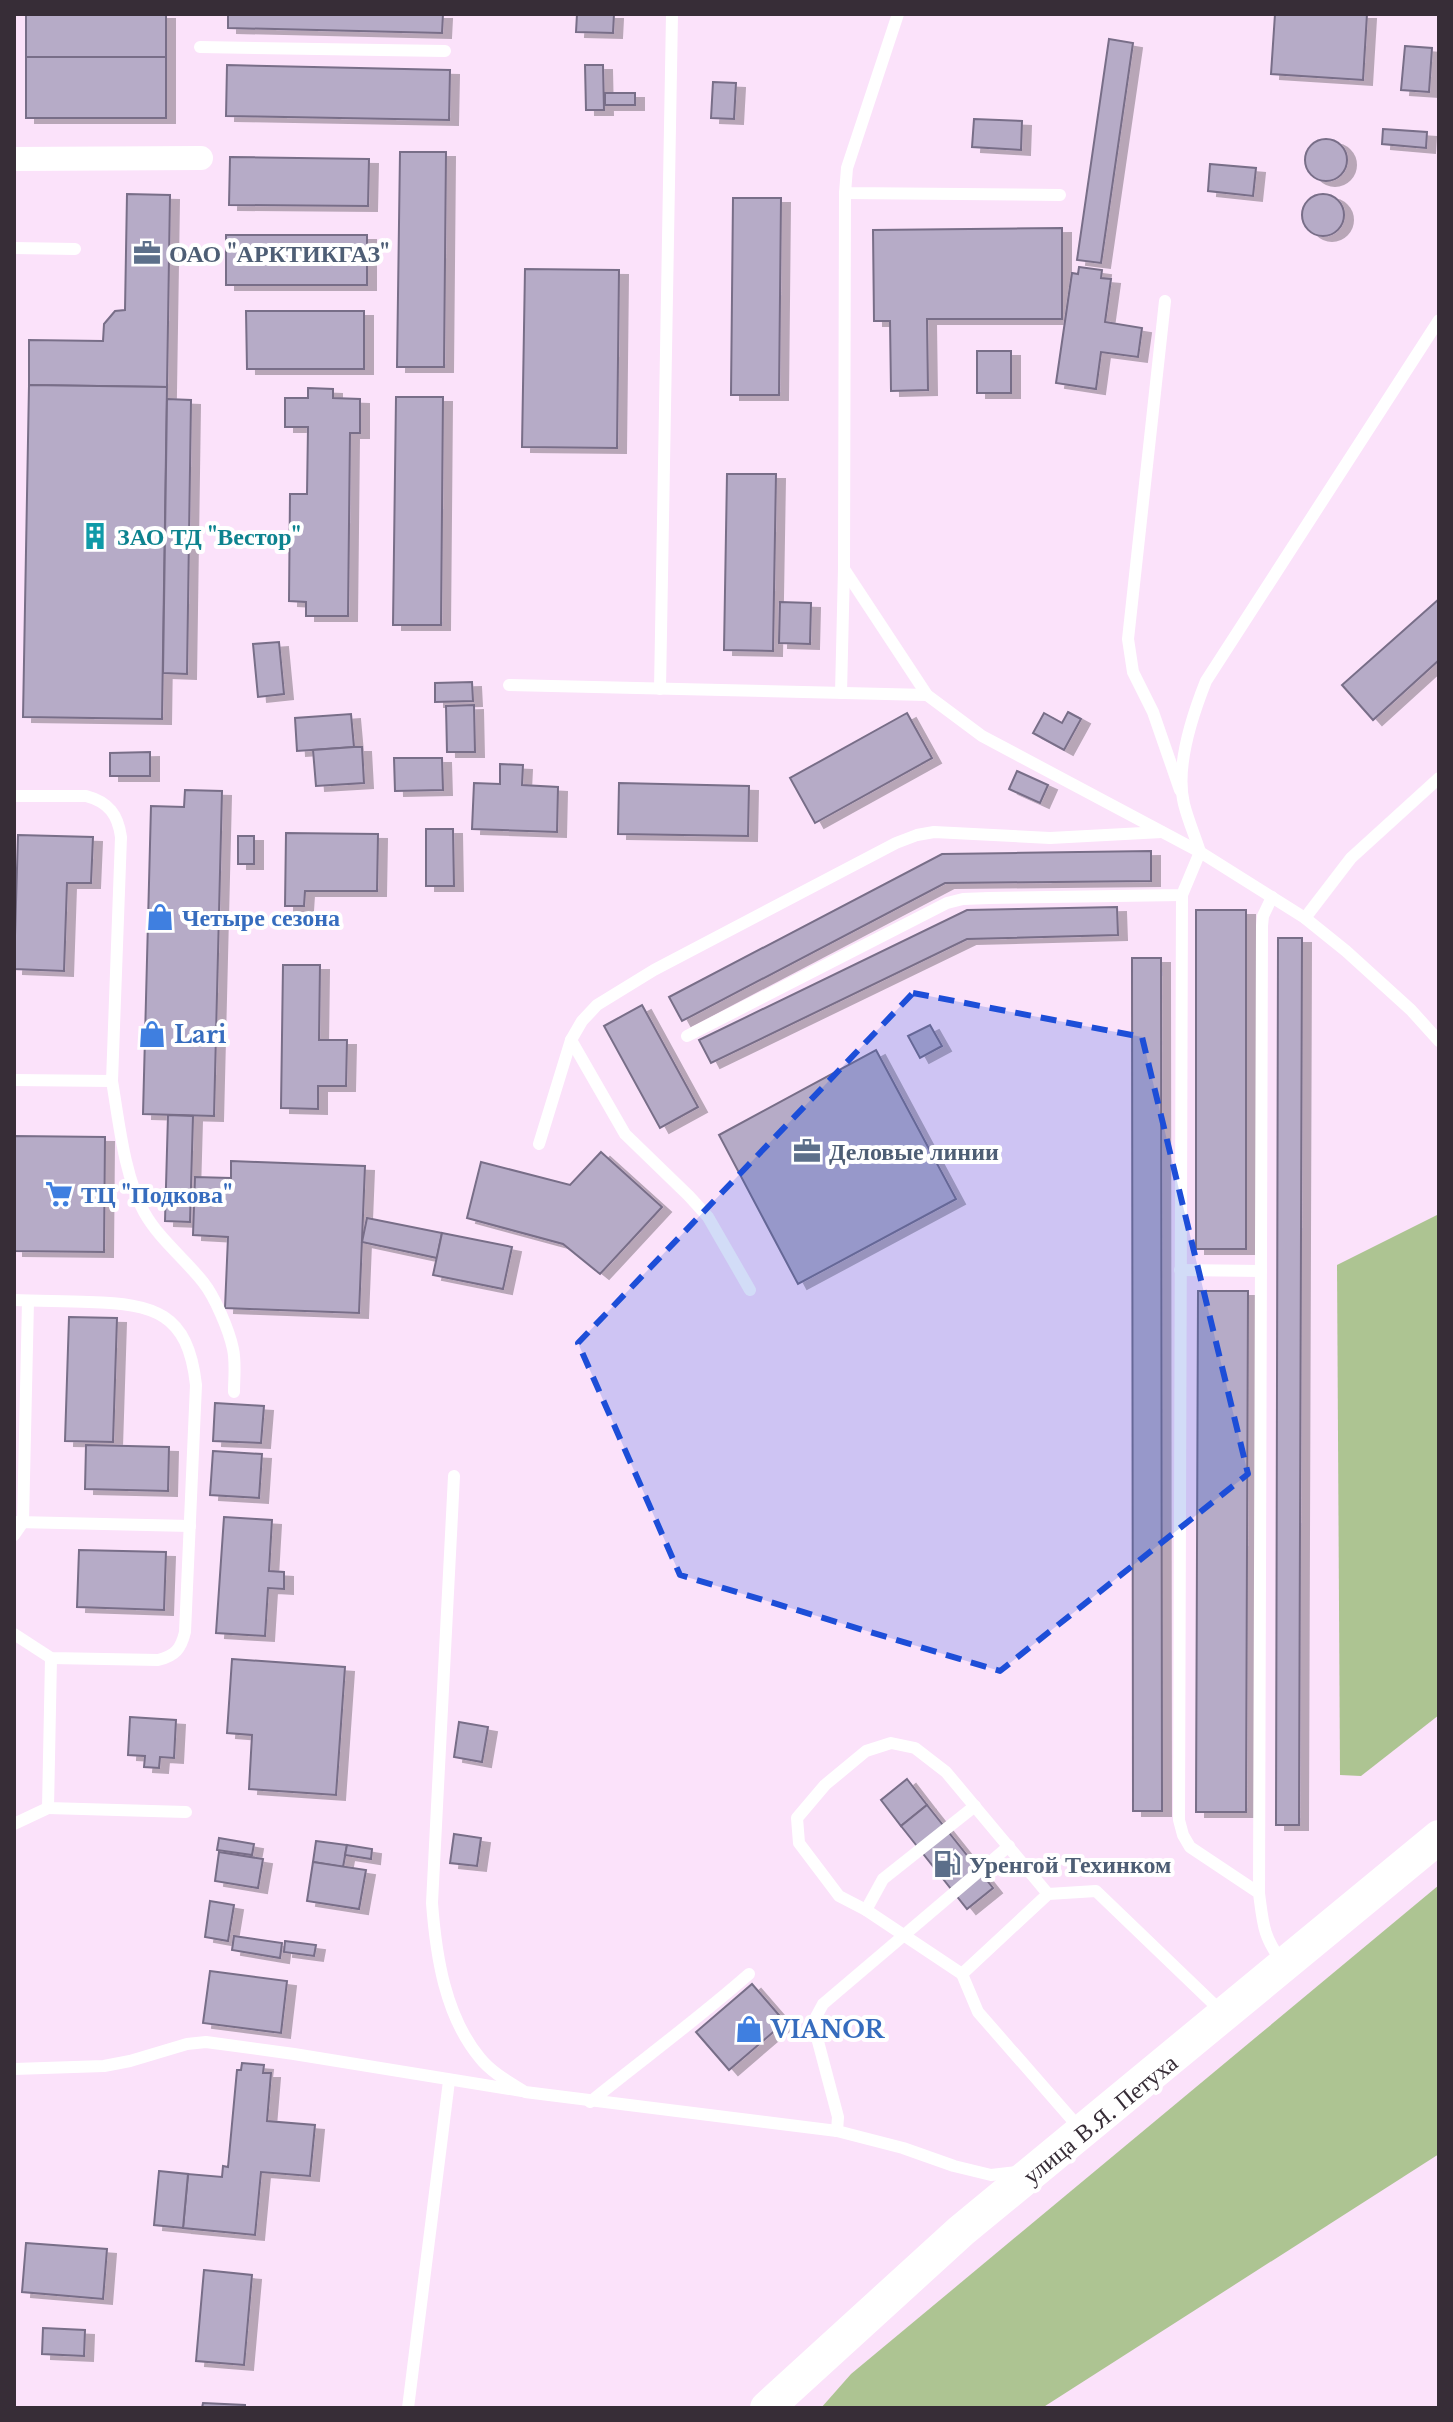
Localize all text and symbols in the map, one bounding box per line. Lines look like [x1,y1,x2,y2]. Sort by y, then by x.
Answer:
office icon: ОАО "АРКТИКГАЗ" [132,238,162,268]
place label: ОАО "АРКТИКГАЗ" [169,239,390,268]
building icon: ЗАО ТД "Вестор" [80,521,110,551]
place label: ЗАО ТД "Вестор" [117,522,301,551]
shop icon: Четыре сезона [145,902,175,932]
place label: Четыре сезона [182,903,340,932]
shop icon: Lari [137,1019,167,1049]
place label: Lari [174,1020,227,1049]
office icon: Деловые линии [792,1136,822,1166]
place label: Деловые линии [829,1137,999,1166]
supermarket icon: ТЦ "Подкова" [44,1179,74,1209]
place label: ТЦ "Подкова" [81,1180,232,1209]
fuel station icon: Уренгой Техинком [932,1849,962,1879]
place label: Уренгой Техинком [969,1850,1171,1879]
shop icon: VIANOR [734,2014,764,2044]
place label: VIANOR [770,2015,886,2044]
street label: улица В.Я. Петуха [1017,2048,1183,2190]

